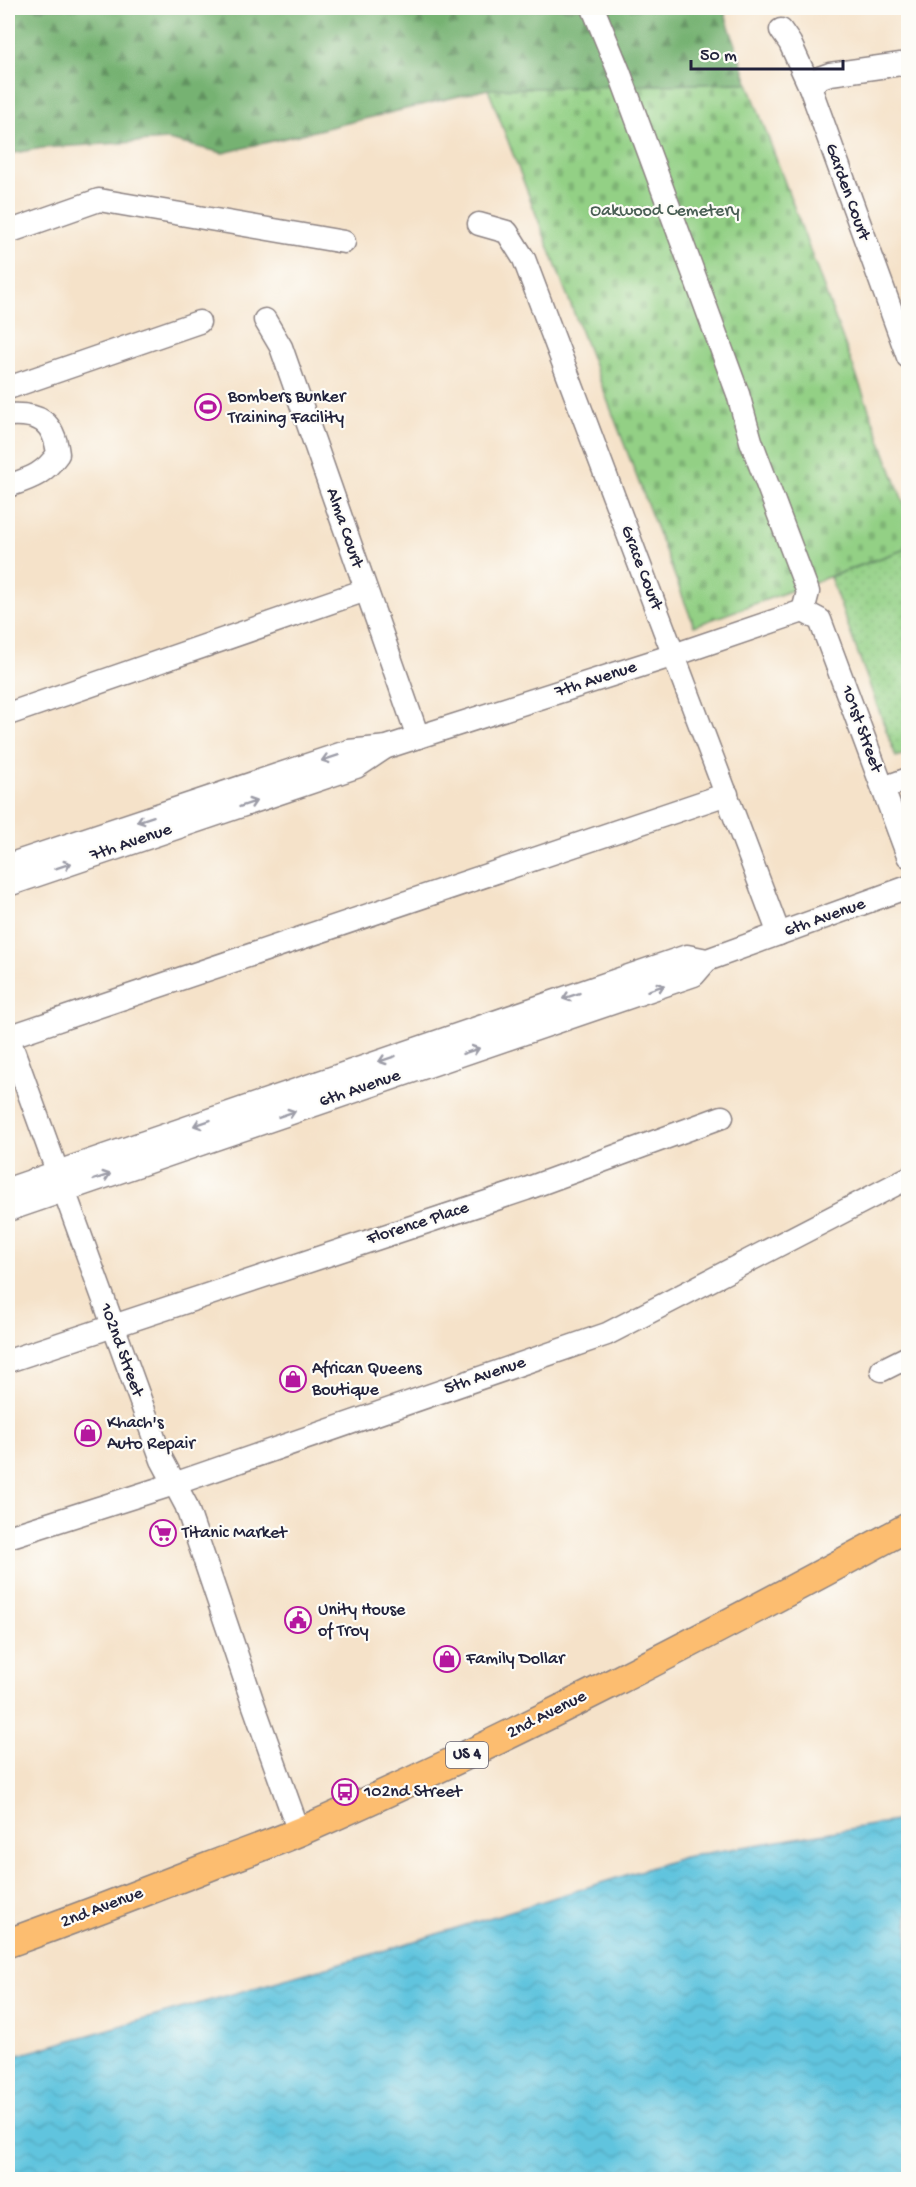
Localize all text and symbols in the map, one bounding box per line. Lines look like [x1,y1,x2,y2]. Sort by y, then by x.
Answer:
scale bar [691,33,842,71]
text: 50 m [700,46,737,67]
street label: Garden Court [820,141,875,245]
park label: Oakwood Cemetery [590,201,740,222]
place label: Bombers Bunker Training Facility [227,387,347,429]
sports icon: Bombers Bunker Training Facility [193,392,223,422]
street label: Alma Court [321,485,368,572]
street label: Grace Court [615,523,667,615]
street label: 7th Avenue [551,657,640,703]
street label: 101st Street [835,682,887,777]
one-way arrow [321,753,340,764]
one-way arrow [238,798,257,809]
one-way arrow [136,814,155,825]
street label: 7th Avenue [87,819,175,867]
one-way arrow [53,860,72,871]
street label: 6th Avenue [782,893,869,942]
one-way arrow [646,982,665,993]
one-way arrow [562,992,581,1003]
one-way arrow [462,1045,480,1056]
one-way arrow [378,1055,397,1066]
street label: 6th Avenue [317,1065,404,1113]
one-way arrow [277,1108,296,1119]
one-way arrow [194,1118,212,1129]
one-way arrow [93,1171,111,1182]
street label: Florence Place [364,1197,472,1251]
street label: 102nd Street [94,1300,148,1401]
street label: 5th Avenue [441,1352,529,1400]
place label: African Queens Boutique [311,1359,423,1401]
shop icon: African Queens Boutique [278,1364,308,1394]
place label: Khach's Auto Repair [107,1413,196,1455]
shop icon: Khach's Auto Repair [73,1418,103,1448]
supermarket icon: Titanic Market [148,1518,178,1548]
place label: Titanic Market [181,1523,288,1544]
place label: Unity House of Troy [318,1600,406,1642]
public building icon: Unity House of Troy [283,1605,313,1635]
shop icon: Family Dollar [432,1644,462,1674]
place label: Family Dollar [465,1649,566,1670]
street label: 2nd Avenue [504,1686,591,1744]
road number: US 4 [446,1742,488,1768]
bus stop icon: 102nd Street [330,1777,360,1807]
place label: 102nd Street [363,1782,463,1803]
street label: 2nd Avenue [58,1882,147,1933]

